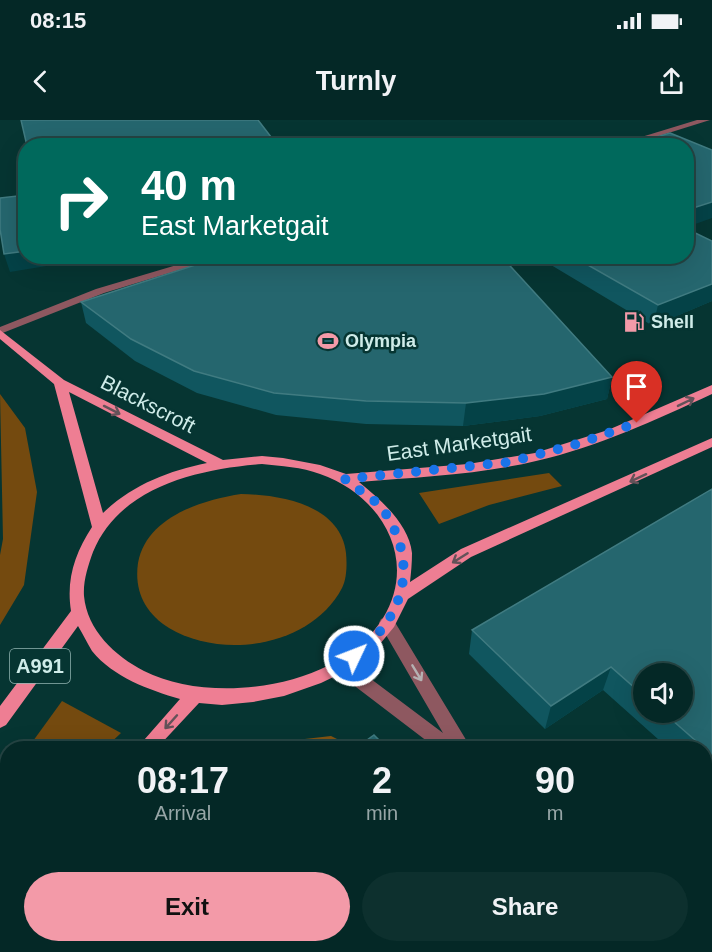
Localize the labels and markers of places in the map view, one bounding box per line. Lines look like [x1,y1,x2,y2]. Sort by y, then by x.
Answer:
fuel station icon: Shell [622,310,646,334]
place label: Shell [651,312,694,332]
sports icon: Olympia [316,329,340,353]
place label: Olympia [345,331,417,351]
pin [611,361,662,423]

